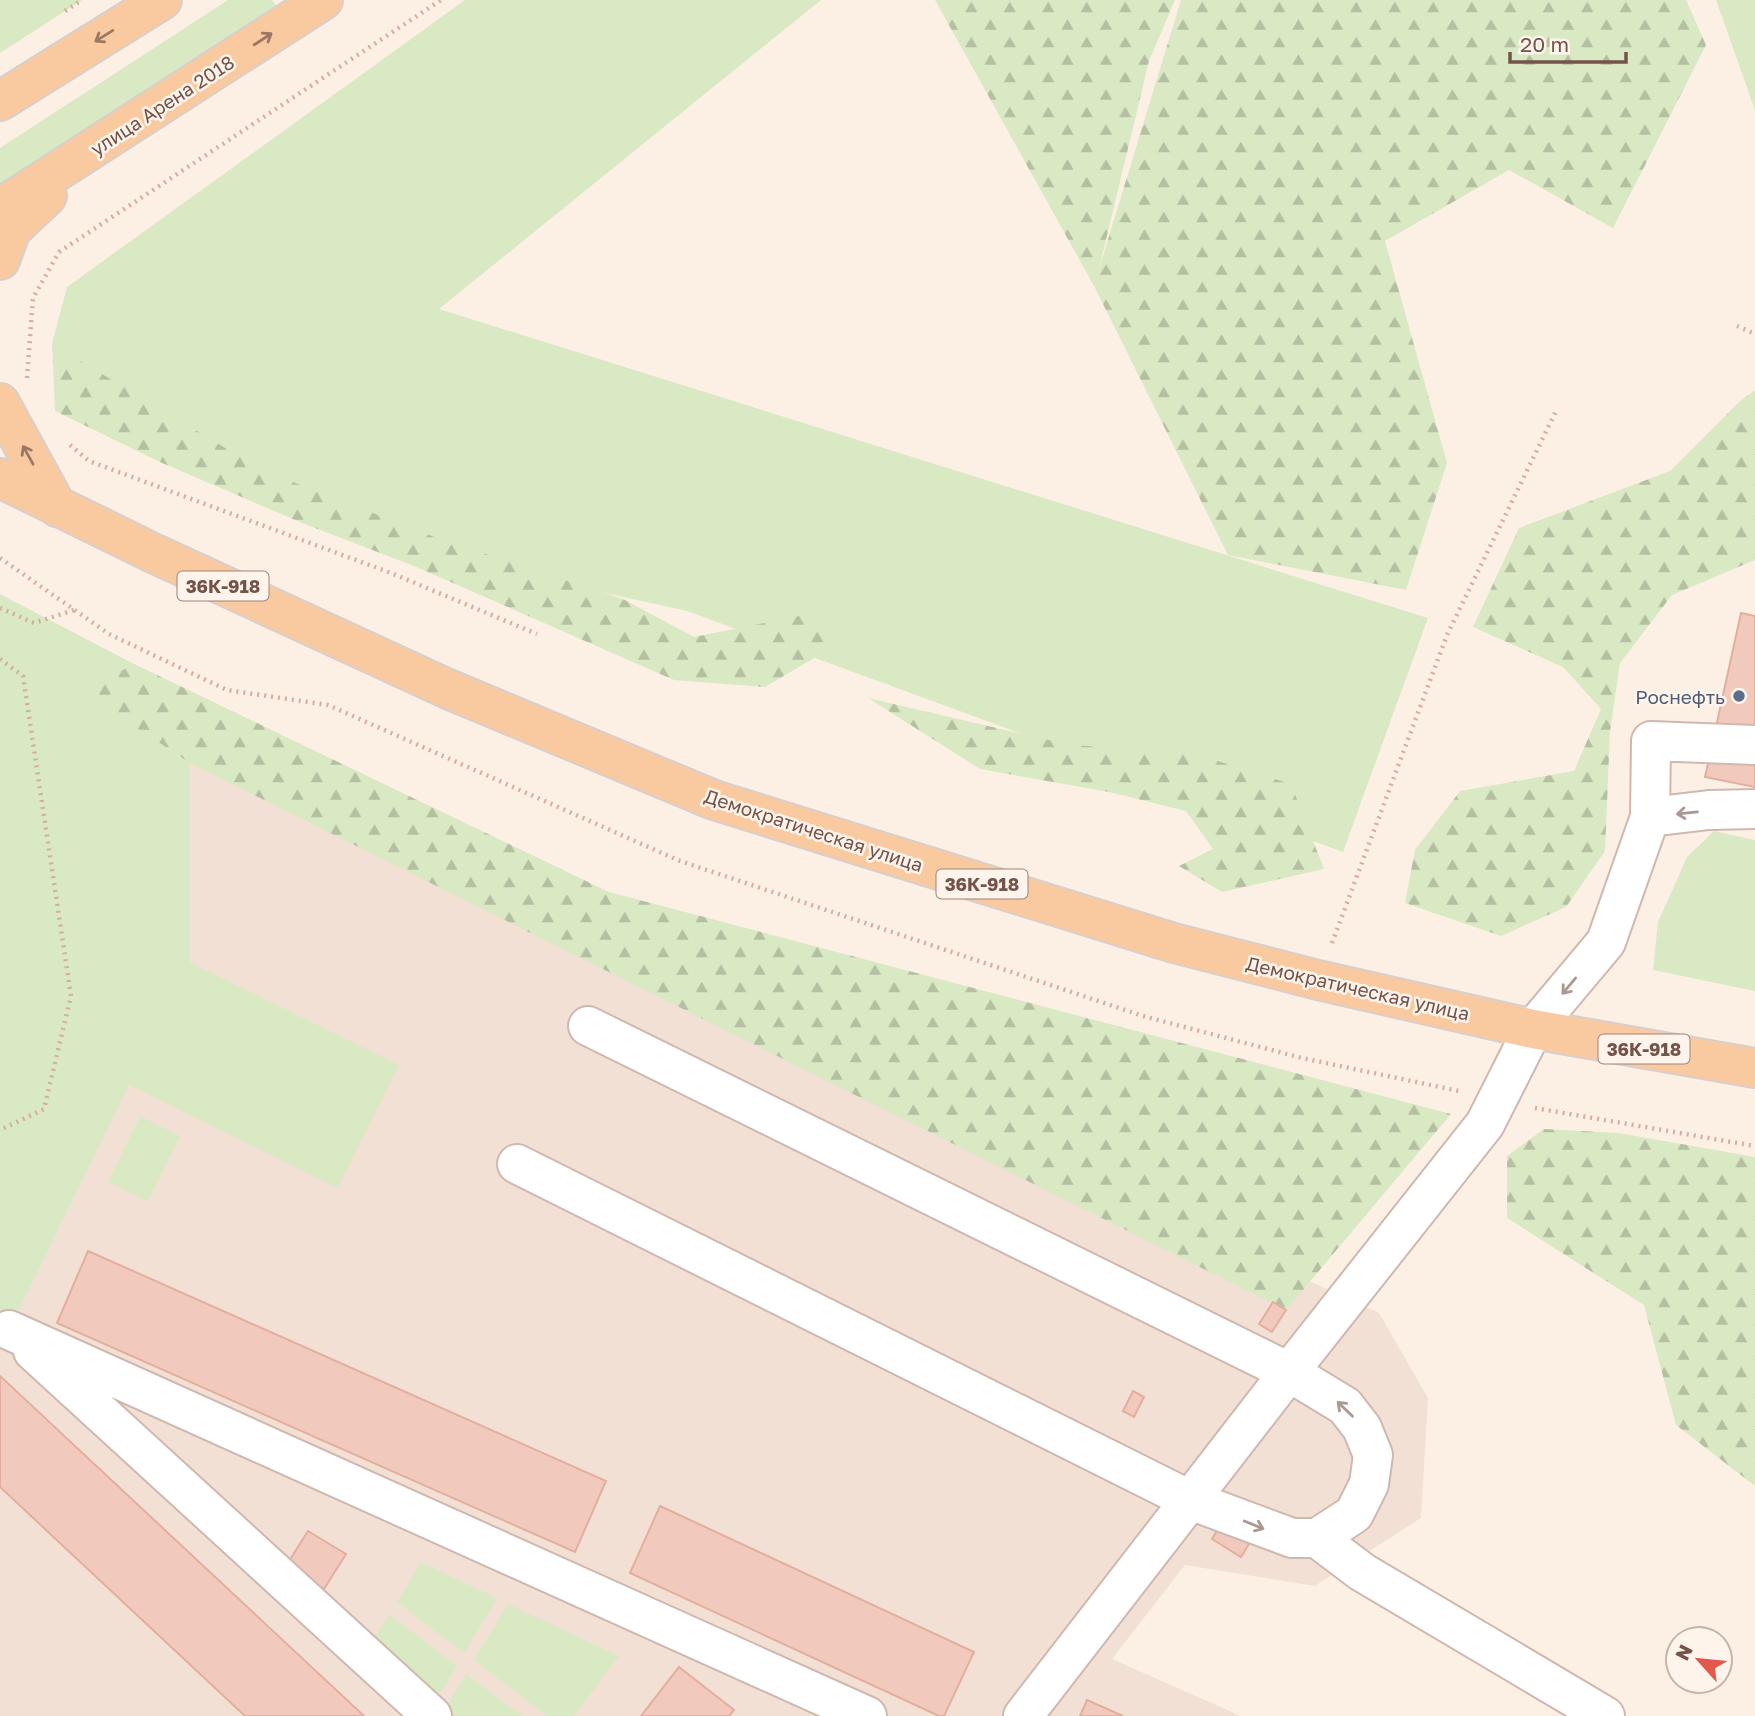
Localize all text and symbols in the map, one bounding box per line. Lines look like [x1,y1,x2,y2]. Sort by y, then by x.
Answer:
scale bar [1510,21,1626,65]
one-way arrow [94,30,114,44]
one-way arrow [253,31,273,45]
text: 20 m [1520,31,1569,57]
street label: улица Арена 2018 [86,50,238,160]
one-way arrow [21,445,35,465]
road number: 36К-918 [178,572,268,600]
place label: Роснефть [1635,685,1725,708]
marker: Роснефть [1731,688,1747,704]
street label: Демократическая улица [702,784,926,876]
one-way arrow [1676,806,1699,819]
road number: 36К-918 [936,870,1028,898]
street label: Демократическая улица [1244,951,1472,1025]
one-way arrow [1561,977,1577,995]
road number: 36К-918 [1598,1034,1690,1064]
one-way arrow [1337,1400,1354,1417]
one-way arrow [1242,1519,1264,1532]
north arrow [1664,1625,1734,1695]
text: N [1670,1640,1697,1664]

